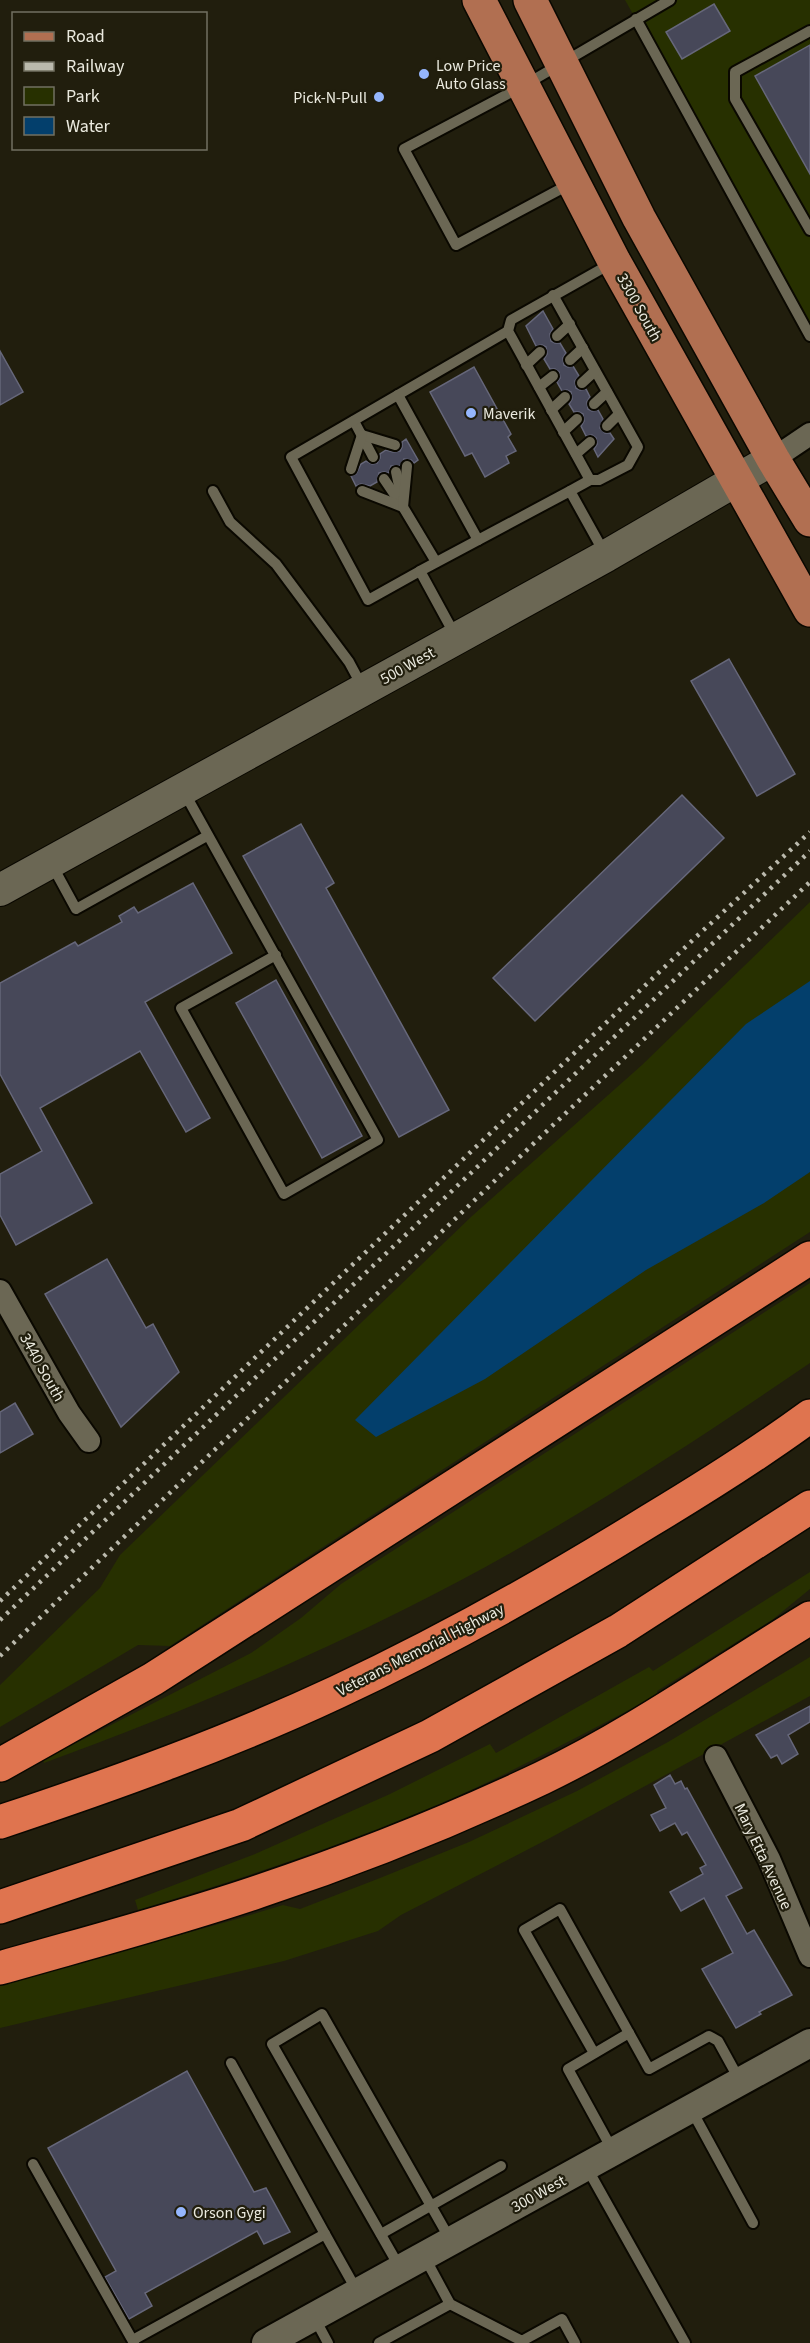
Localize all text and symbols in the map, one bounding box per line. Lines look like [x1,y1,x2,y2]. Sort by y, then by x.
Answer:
legend [12,12,207,150]
text: Road [66,24,105,49]
text: Railway [66,54,125,79]
place label: Low Price Auto Glass [436,55,506,95]
marker: Low Price Auto Glass [417,67,431,81]
text: Park [66,84,100,109]
place label: Pick-N-Pull [293,87,367,109]
marker: Pick-N-Pull [372,90,386,104]
text: Water [66,114,110,139]
street label: 3300 South [611,269,667,346]
place label: Maverik [483,403,536,425]
marker: Maverik [464,406,478,420]
street label: 500 West [376,642,439,690]
street label: 3440 South [14,1329,70,1406]
street label: Veterans Memorial Highway [333,1598,508,1702]
street label: Mary Etta Avenue [729,1800,797,1913]
street label: 300 West [507,2170,570,2218]
place label: Orson Gygi [193,2202,266,2224]
marker: Orson Gygi [174,2205,188,2219]

